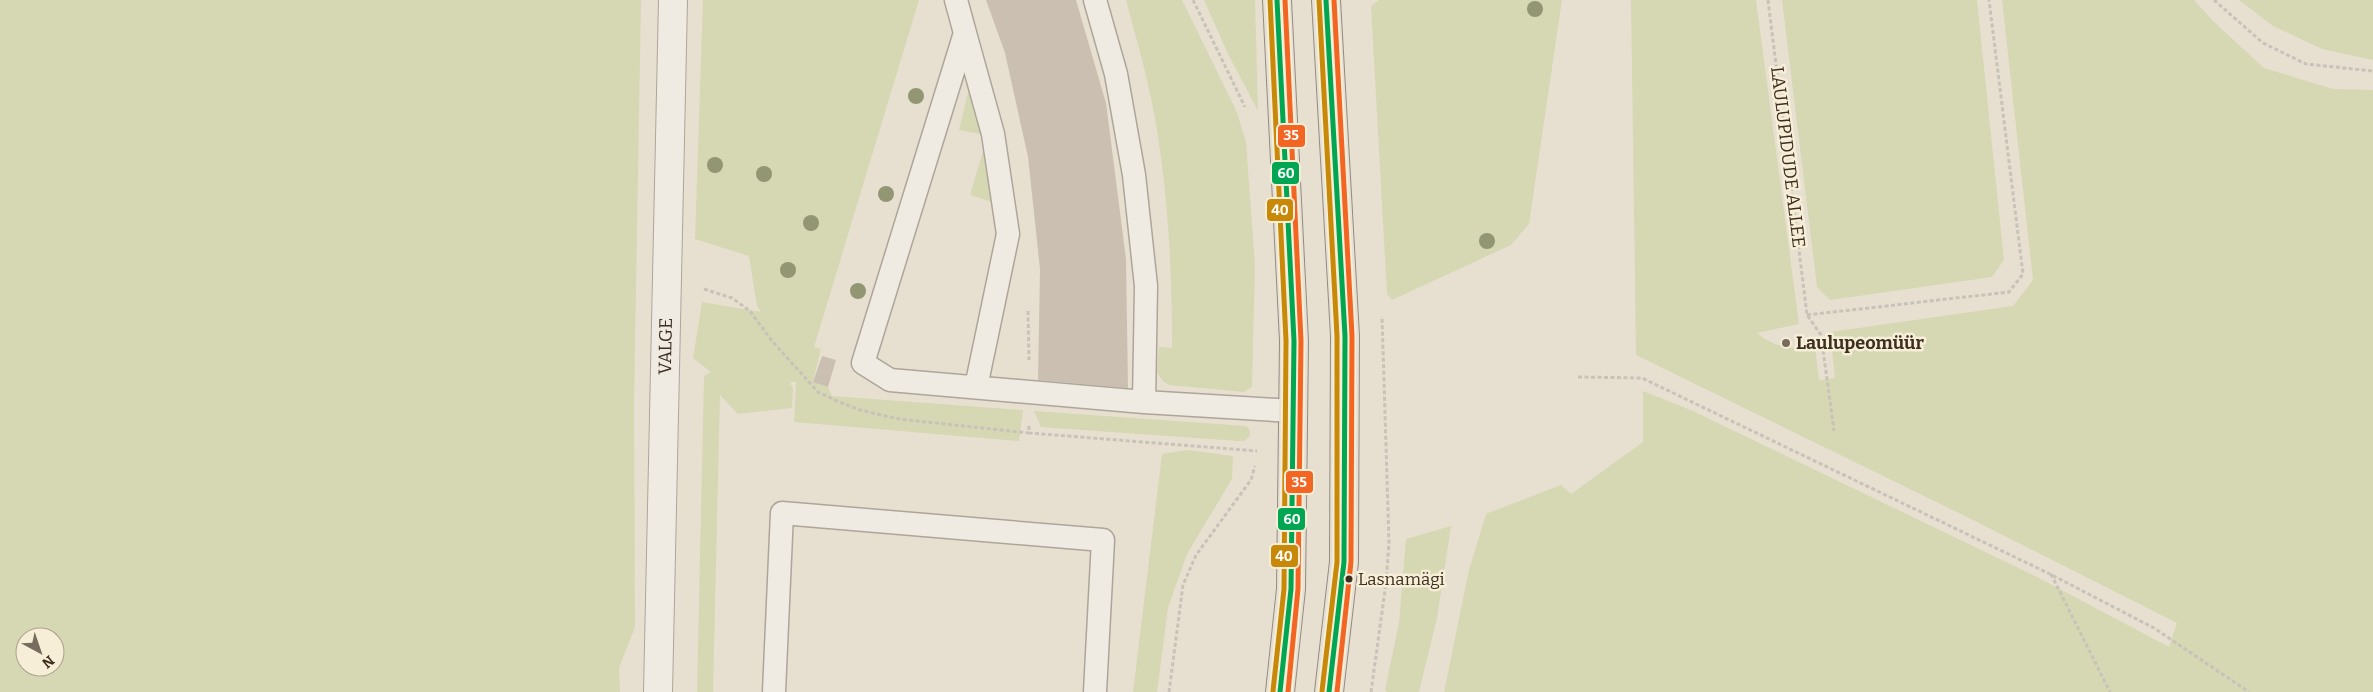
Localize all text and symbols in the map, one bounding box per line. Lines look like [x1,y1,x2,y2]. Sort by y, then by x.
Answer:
street label: LAULUPIDUDE ALLEE [1766,65,1810,249]
line badge: 35 [1277,124,1306,148]
text: 35 [1283,127,1299,144]
line badge: 60 [1271,161,1300,185]
text: 60 [1277,165,1295,182]
line badge: 40 [1266,198,1294,222]
text: 40 [1271,202,1289,219]
street label: VALGE [654,317,677,375]
place label: Laulupeomüür [1796,332,1924,354]
marker: Laulupeomüür [1780,337,1792,349]
line badge: 35 [1285,470,1314,494]
text: 35 [1291,474,1307,491]
line badge: 60 [1277,507,1306,531]
text: 60 [1283,511,1301,528]
line badge: 40 [1270,544,1299,568]
text: 40 [1275,548,1293,565]
place label: Lasnamägi [1358,569,1445,590]
marker: Lasnamägi [1344,574,1354,584]
north arrow [15,627,65,677]
text: N [38,652,58,672]

